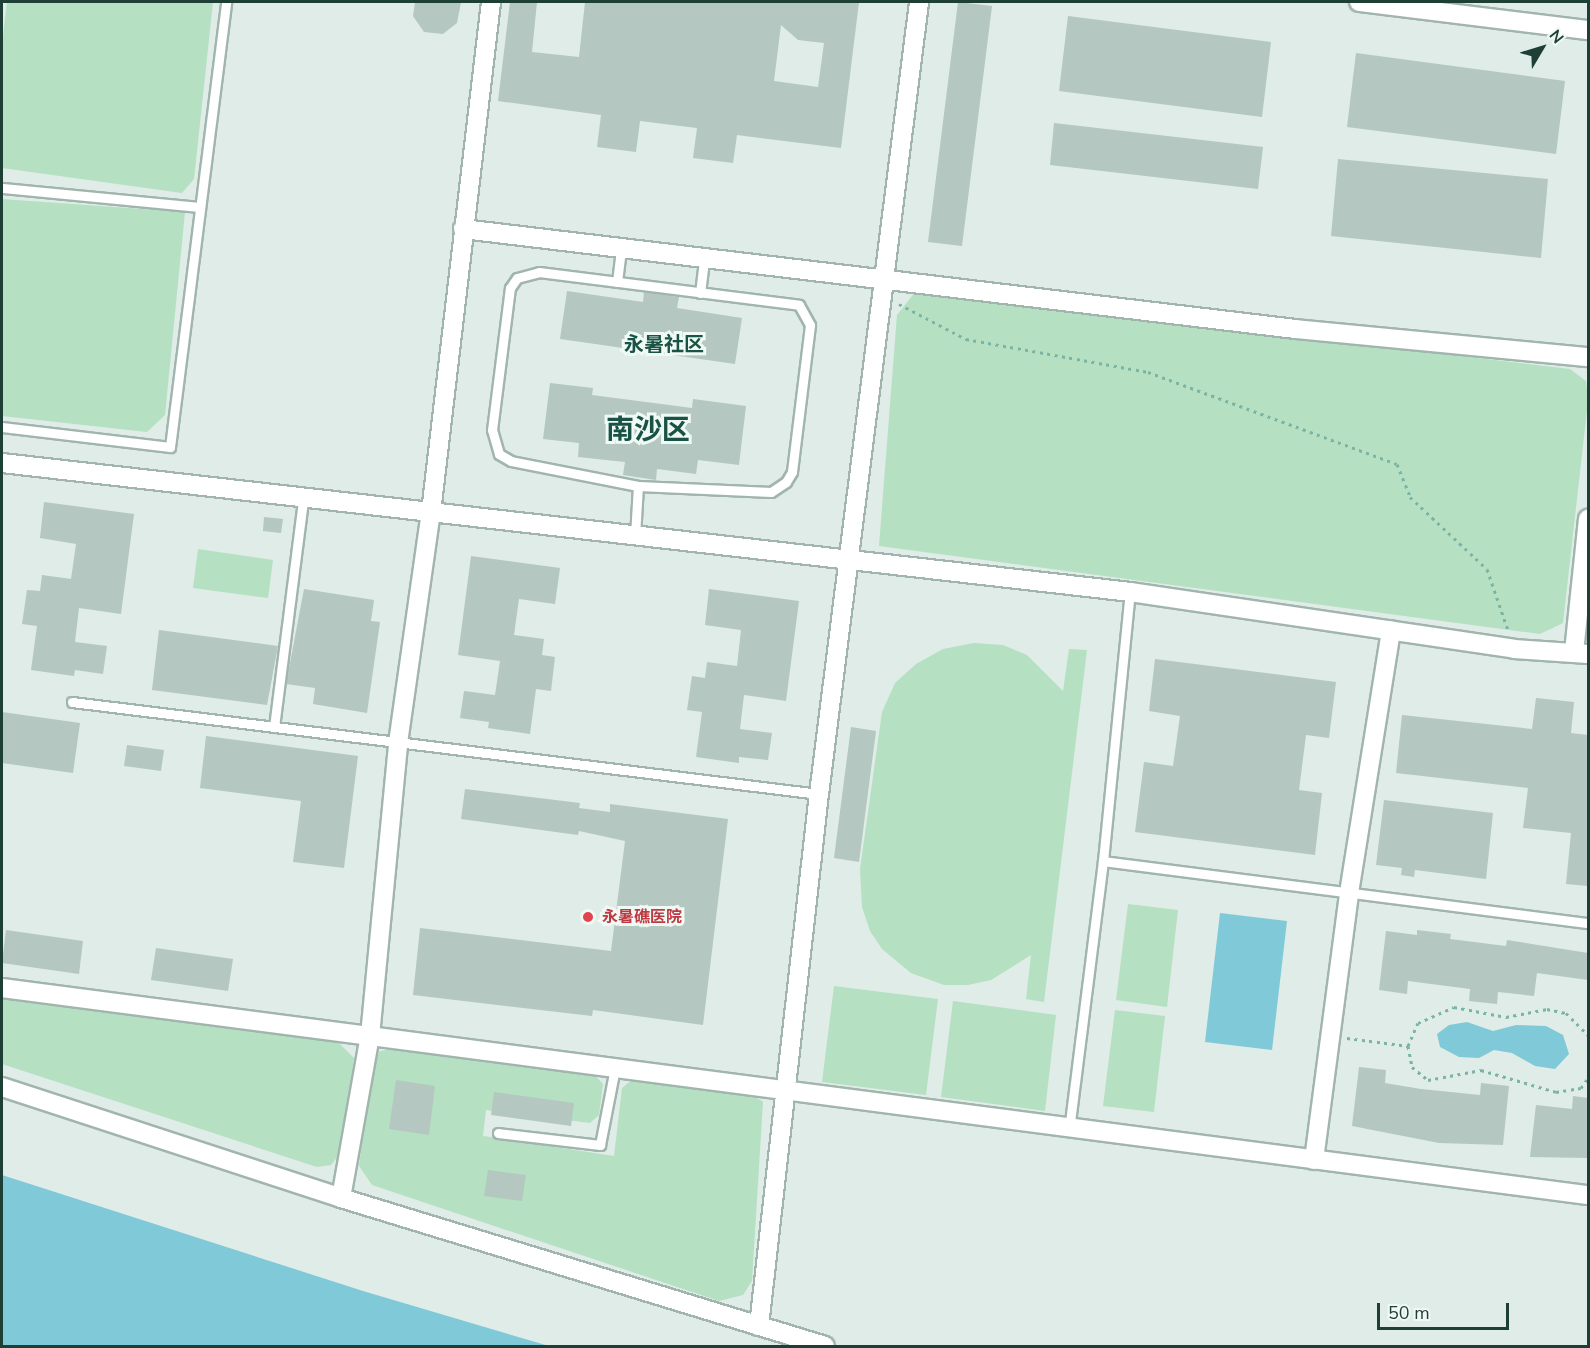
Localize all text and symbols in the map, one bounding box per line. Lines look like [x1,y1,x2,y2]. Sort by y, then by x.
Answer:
north arrow [1512,18,1572,78]
text: N [1544,25,1569,48]
district label: 永暑社区 [624,332,704,356]
district label: 南沙区 [606,413,690,447]
place label: 永暑礁医院 [602,907,682,927]
marker: 永暑礁医院 [579,908,597,926]
scale bar [1380,1291,1512,1329]
text: 50 m [1388,1301,1430,1325]

